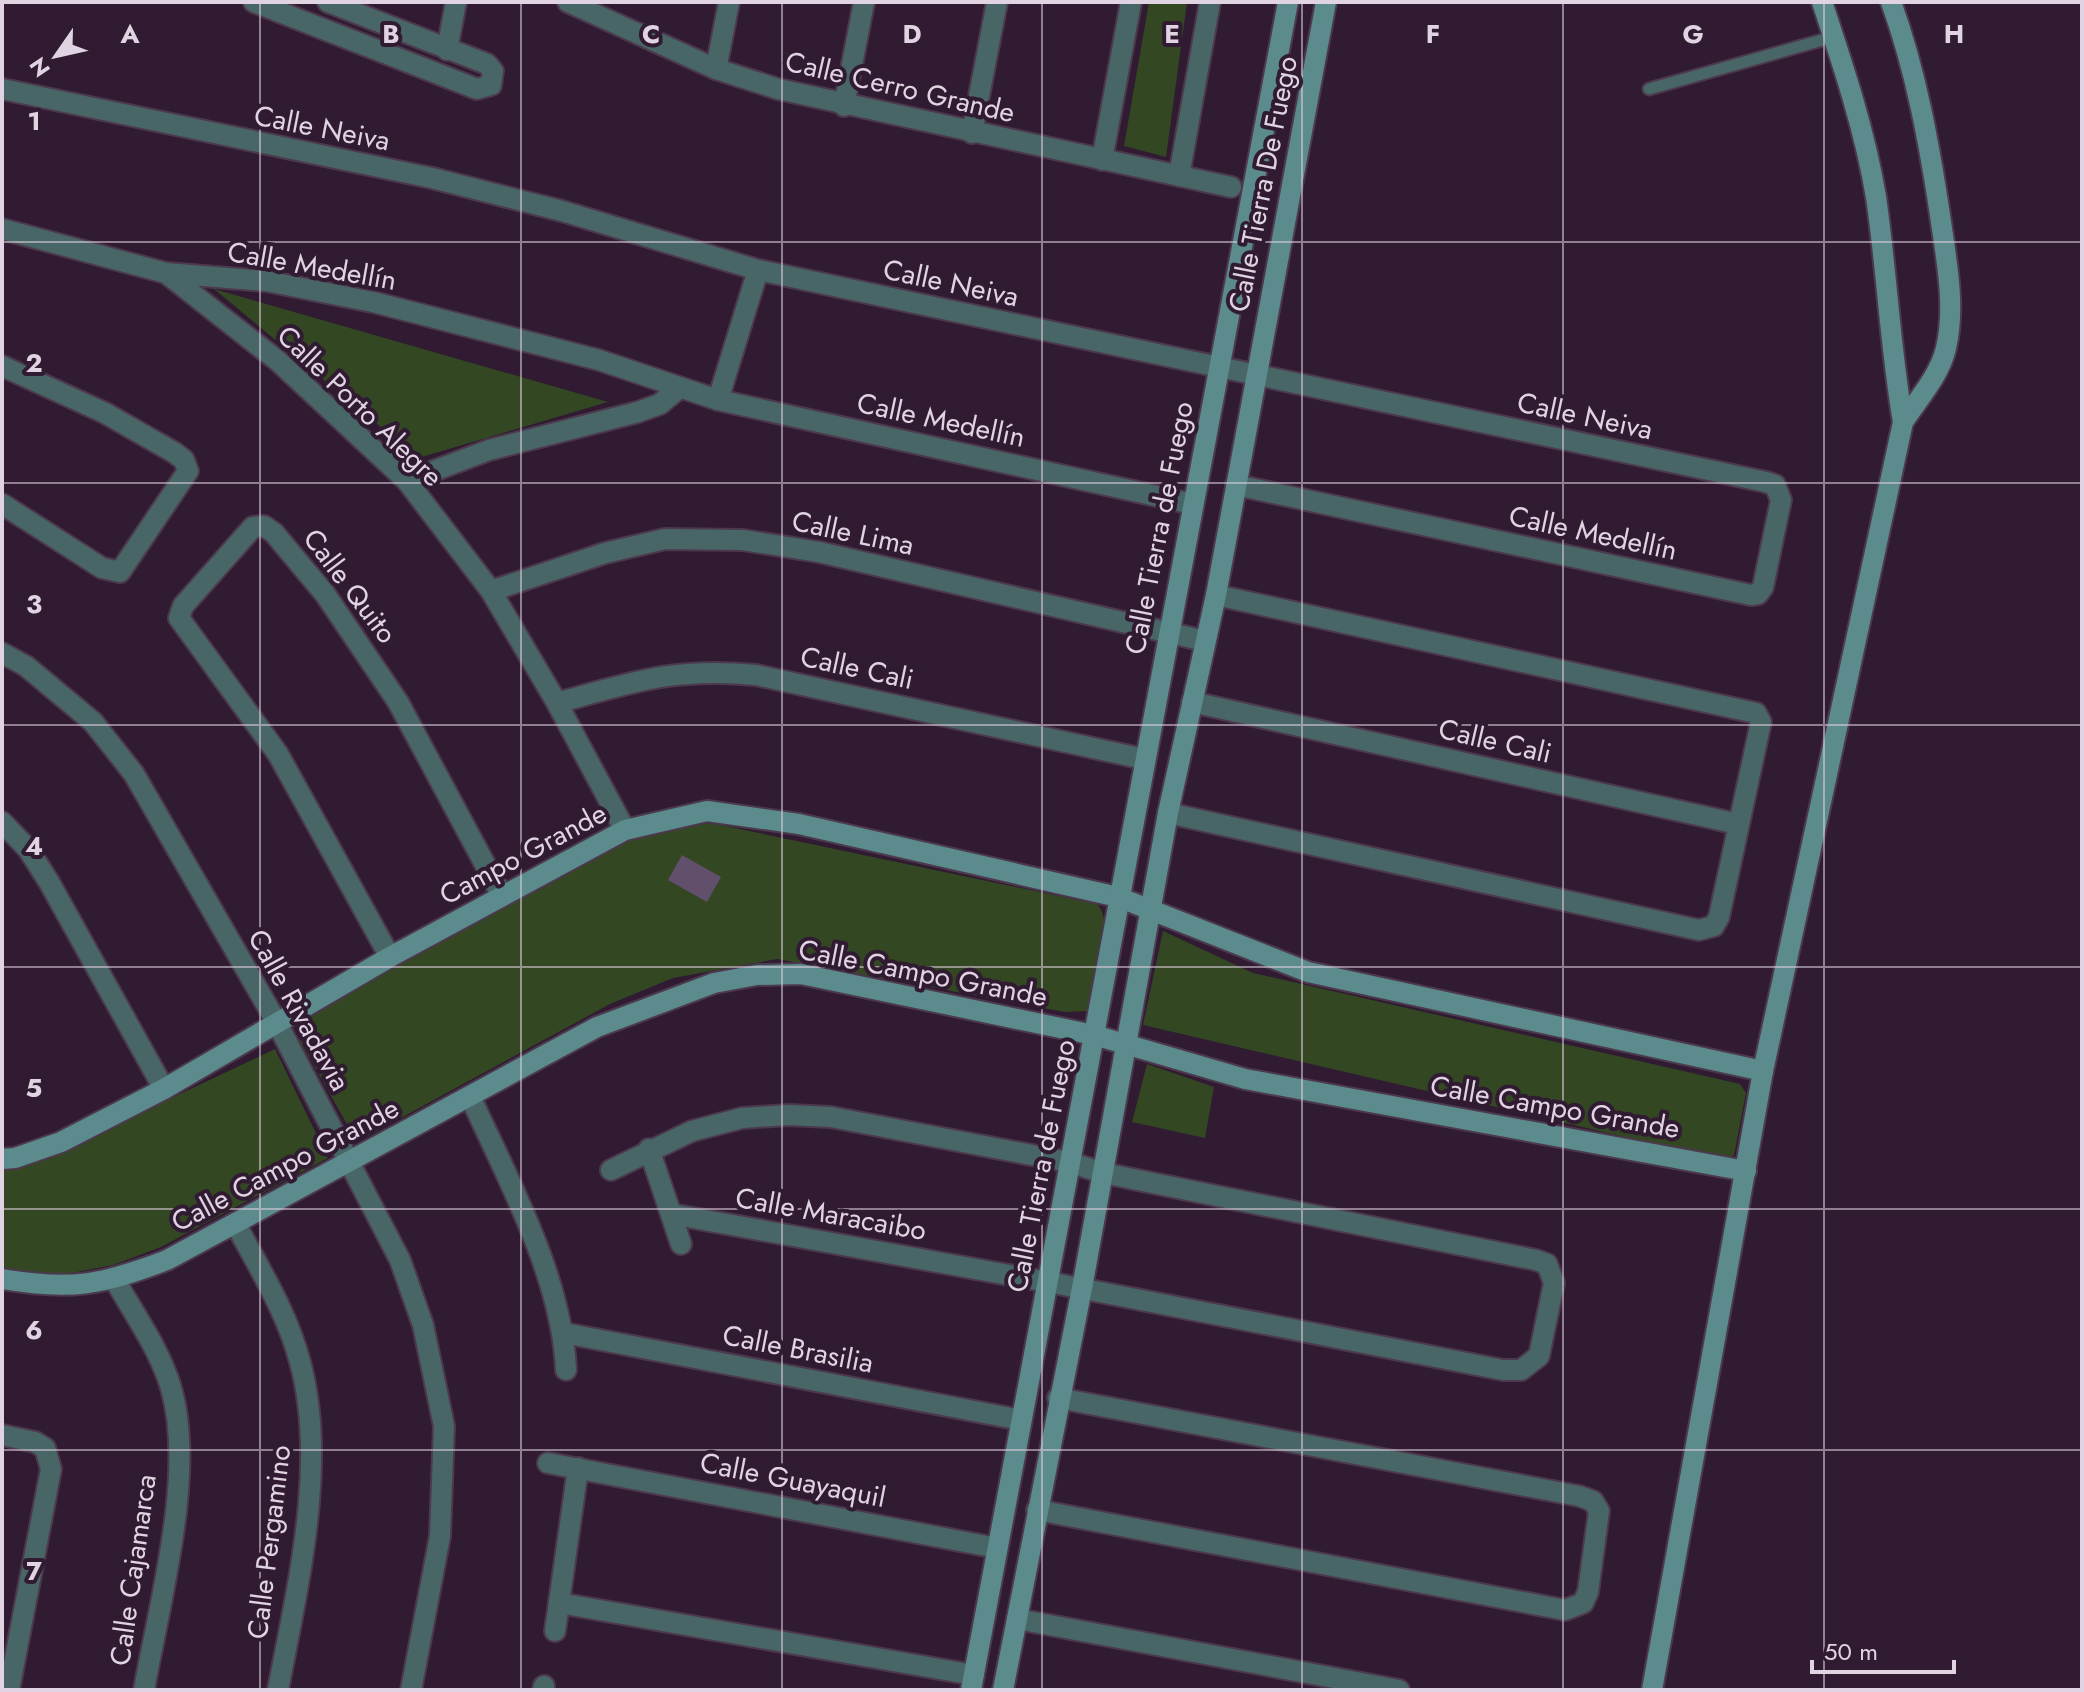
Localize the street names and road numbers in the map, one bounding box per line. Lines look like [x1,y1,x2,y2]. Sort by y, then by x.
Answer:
street label: Calle Cerro Grande [781,41,1019,133]
street label: Calle Tierra De Fuego [1218,53,1308,315]
street label: Calle Neiva [251,95,393,161]
street label: Calle Medellín [224,231,400,301]
street label: Calle Neiva [879,249,1023,317]
street label: Calle Porto Alegre [268,316,452,496]
street label: Calle Medellín [853,382,1029,458]
street label: Calle Neiva [1513,382,1657,450]
street label: Calle Tierra de Fuego [1114,398,1204,658]
street label: Calle Medellín [1505,495,1681,571]
street label: Calle Lima [788,500,918,566]
street label: Calle Quito [293,520,407,652]
street label: Calle Cali [797,636,917,700]
street label: Calle Cali [1434,708,1556,774]
street label: Campo Grande [432,793,614,915]
street label: Calle Rivadavia [238,922,360,1098]
street label: Calle Campo Grande [795,929,1051,1017]
street label: Calle Tierra de Fuego [996,1036,1086,1296]
street label: Calle Campo Grande [1427,1065,1683,1149]
street label: Calle Campo Grande [164,1088,406,1242]
street label: Calle Maracaibo [732,1177,930,1251]
street label: Calle Brasilia [719,1314,877,1384]
street label: Calle Guayaquil [697,1442,889,1518]
street label: Calle Pergamino [237,1443,301,1641]
street label: Calle Cajamarca [99,1472,167,1668]

